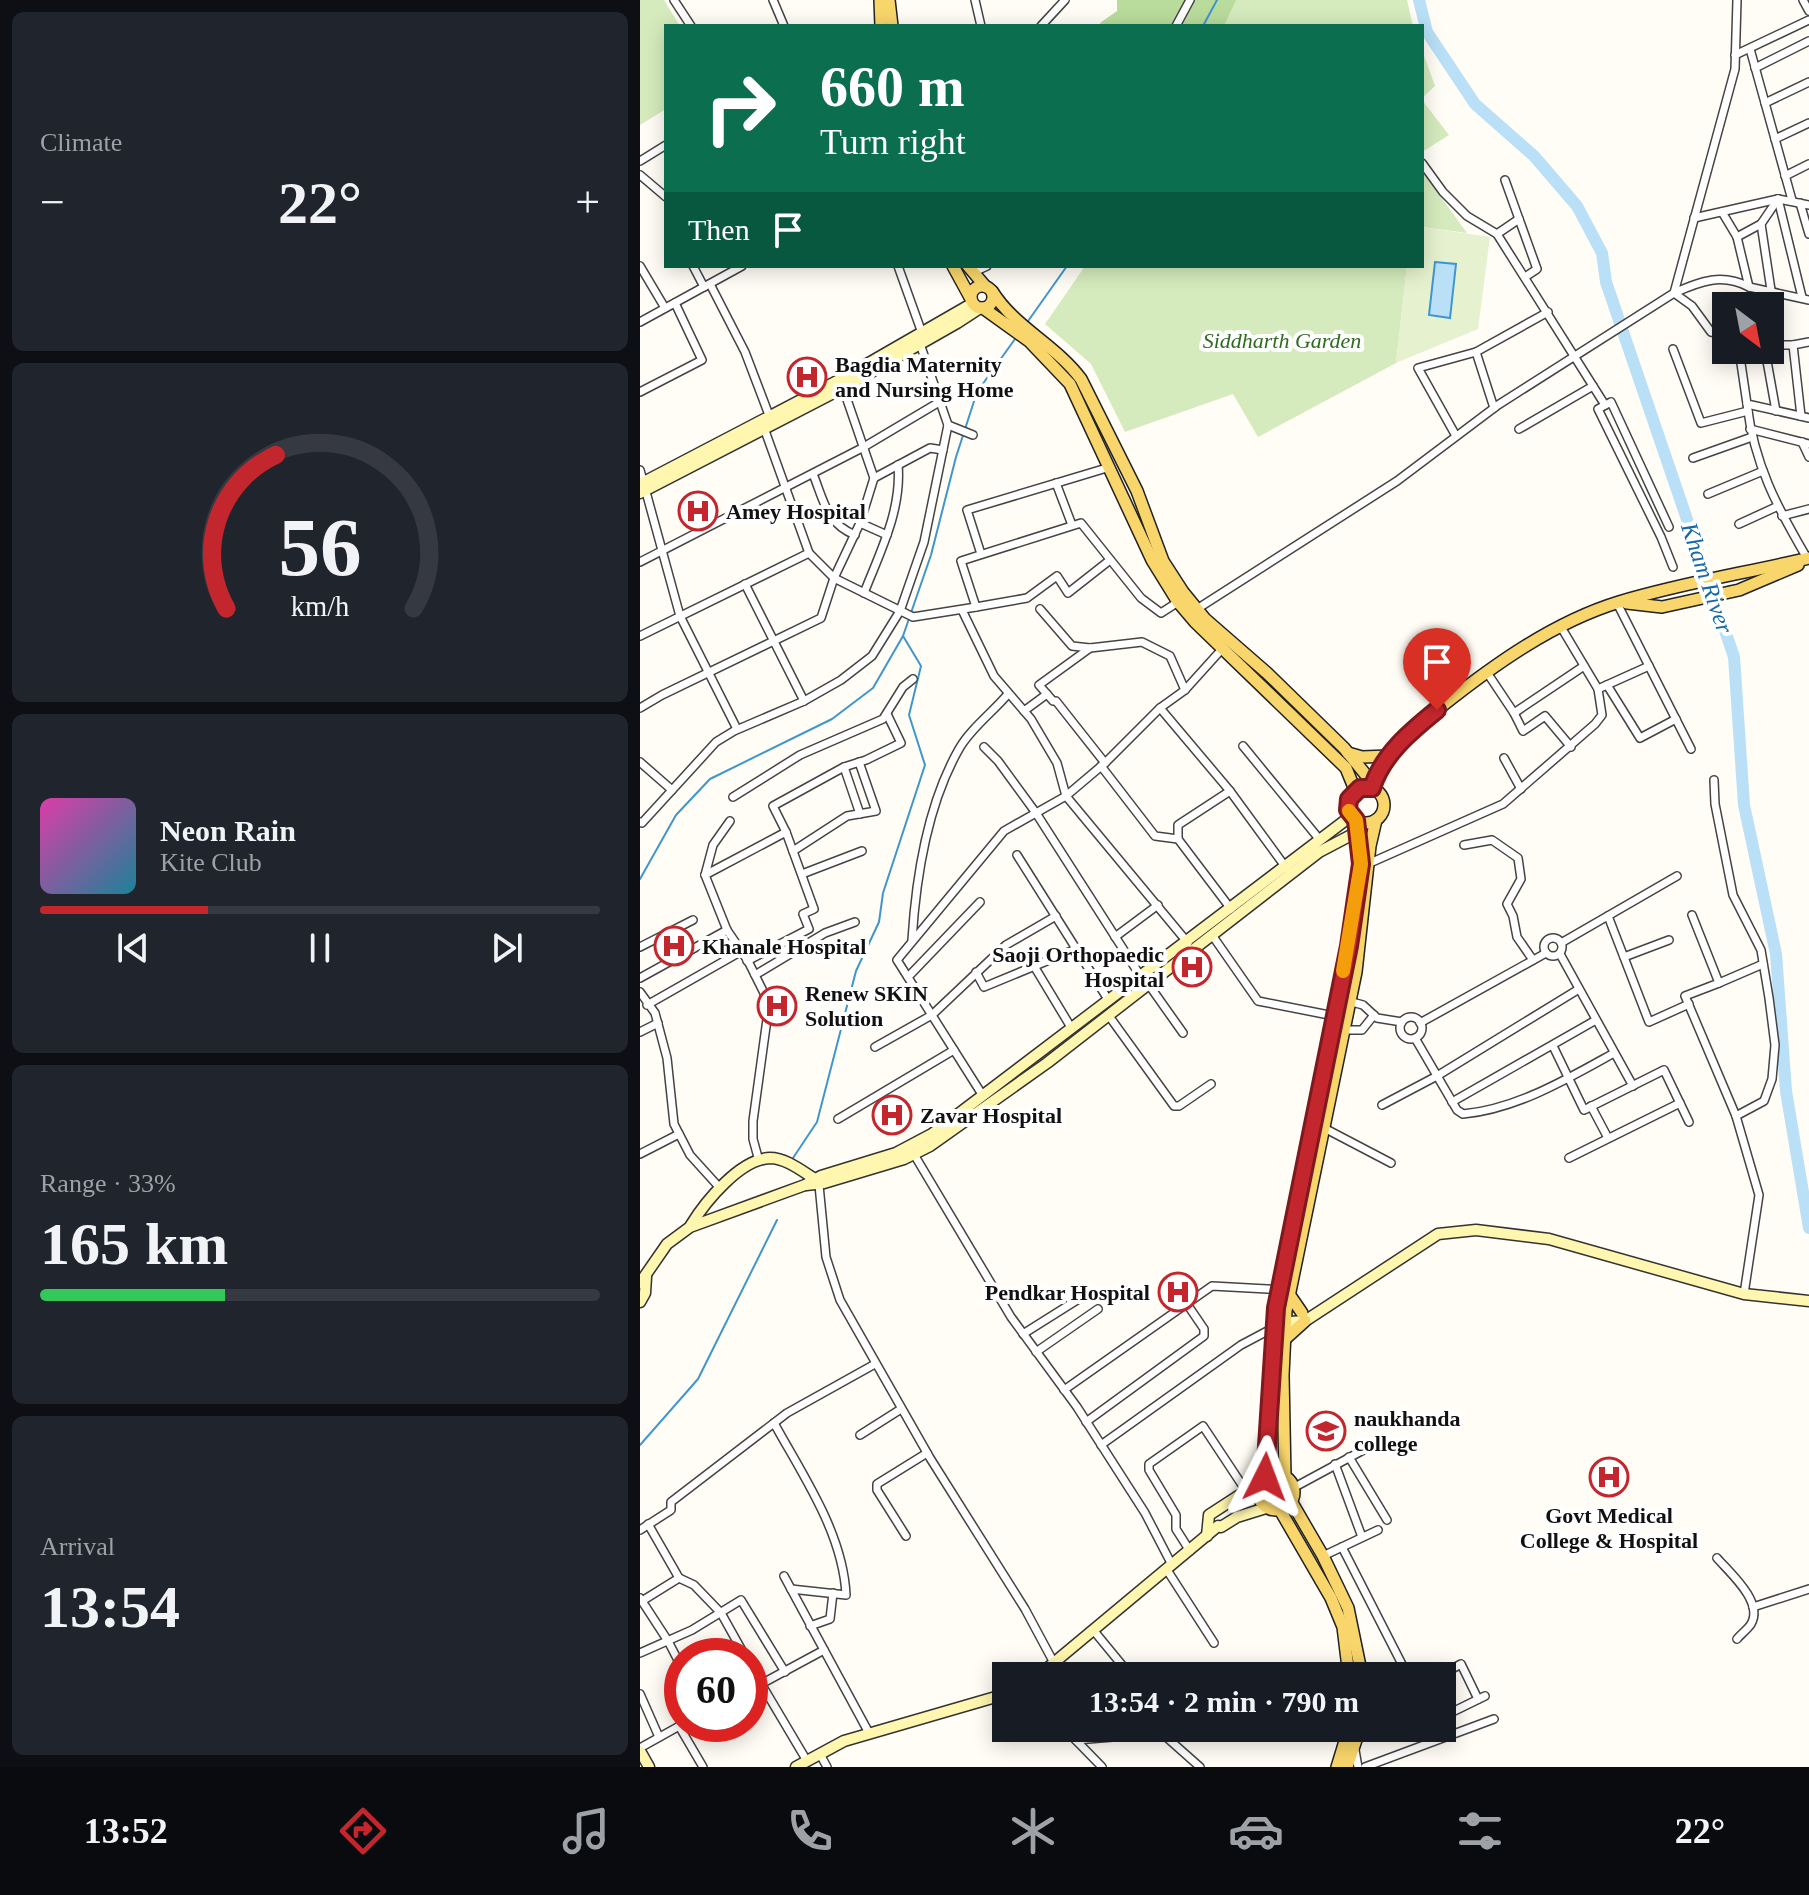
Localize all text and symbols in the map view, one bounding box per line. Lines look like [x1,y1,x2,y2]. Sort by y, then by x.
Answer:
icon: right [688,56,792,160]
text: 660 m [820,56,965,118]
text: Turn right [820,122,966,162]
text: Climate [40,128,122,157]
text: 22° [278,170,362,236]
text: − [40,178,65,227]
text: + [575,178,600,227]
icon: arrive [766,208,810,252]
text: Then [688,213,750,246]
north arrow [1712,292,1784,364]
map controls [1712,292,1784,364]
park label: Siddharth Garden [1203,328,1361,353]
place label: Bagdia Maternity and Nursing Home [835,352,1014,402]
hospital icon: Bagdia Maternity and Nursing Home [786,356,828,398]
hospital icon: Amey Hospital [677,490,719,532]
place label: Amey Hospital [726,499,866,524]
text: 56 [278,500,362,592]
water label: Kham River [1676,518,1738,637]
text: km/h [291,591,349,622]
pin [1403,628,1471,710]
icon: arrive [1415,640,1459,684]
text: Neon Rain [160,814,296,847]
text: Kite Club [160,848,262,877]
hospital icon: Khanale Hospital [653,925,695,967]
icon: previous [111,926,155,970]
icon: pause [298,926,342,970]
icon: next [485,926,529,970]
place label: Khanale Hospital [702,934,866,959]
place label: Saoji Orthopaedic Hospital [992,942,1164,992]
hospital icon: Saoji Orthopaedic Hospital [1171,946,1213,988]
place label: Renew SKIN Solution [805,981,928,1031]
hospital icon: Renew SKIN Solution [756,985,798,1027]
hospital icon: Zavar Hospital [871,1094,913,1136]
place label: Zavar Hospital [920,1103,1062,1128]
text: Range · 33% [40,1169,176,1198]
text: 165 km [40,1211,228,1277]
hospital icon: Pendkar Hospital [1157,1271,1199,1313]
place label: Pendkar Hospital [985,1280,1150,1305]
place label: naukhanda college [1354,1406,1460,1456]
school or university icon: naukhanda college [1305,1410,1347,1452]
position arrow [1223,1435,1307,1519]
hospital icon: Govt Medical College & Hospital [1588,1456,1630,1498]
place label: Govt Medical College & Hospital [1520,1503,1698,1553]
text: Arrival [40,1532,115,1561]
text: 13:54 [40,1574,180,1640]
speed limit sign: 60 [664,1638,768,1742]
text: 13:54 · 2 min · 790 m [1089,1685,1359,1718]
icon: directions [335,1803,391,1859]
icon: music [558,1803,614,1859]
icon: phone [782,1803,838,1859]
icon: climate [1005,1803,1061,1859]
icon: car [1228,1803,1284,1859]
icon: filters [1452,1803,1508,1859]
text: 13:52 [84,1811,168,1851]
text: 22° [1675,1811,1725,1851]

